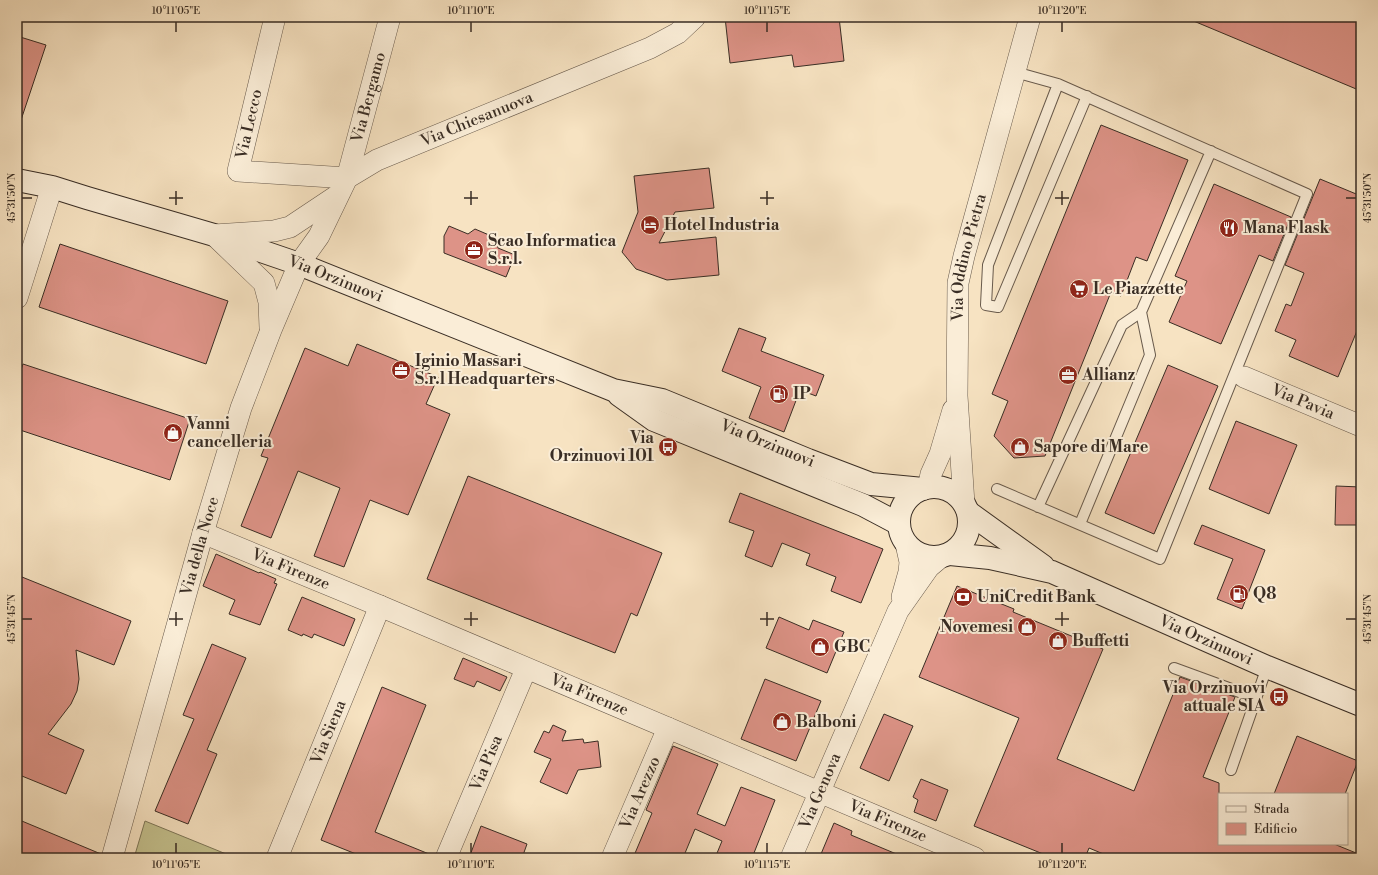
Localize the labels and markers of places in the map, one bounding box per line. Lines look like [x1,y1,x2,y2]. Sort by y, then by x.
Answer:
hotel icon: Hotel Industria [639,214,661,236]
place label: Hotel Industria [664,215,780,235]
restaurant icon: Mana Flask [1218,217,1240,239]
place label: Mana Flask [1243,218,1331,238]
place label: Scao Informatica S.r.l. [488,231,617,269]
office icon: Scao Informatica S.r.l. [463,239,485,261]
supermarket icon: Le Piazzette [1068,278,1090,300]
place label: Le Piazzette [1093,279,1184,299]
place label: Iginio Massari S.r.l Headquarters [415,351,555,389]
office icon: Iginio Massari S.r.l Headquarters [390,359,412,381]
office icon: Allianz [1057,364,1079,386]
place label: Allianz [1081,365,1136,385]
fuel station icon: IP [768,383,790,405]
place label: IP [793,384,811,404]
place label: Vanni cancelleria [186,414,272,452]
shop icon: Vanni cancelleria [162,422,184,444]
place label: Via Orzinuovi 101 [550,428,654,466]
bus stop icon: Via Orzinuovi 101 [657,436,679,458]
shop icon: Sapore di Mare [1009,436,1031,458]
place label: Sapore di Mare [1034,437,1149,457]
fuel station icon: Q8 [1228,583,1250,605]
place label: Q8 [1253,584,1276,604]
bank icon: UniCredit Bank [952,586,974,608]
place label: UniCredit Bank [977,587,1097,607]
shop icon: Novemesi [1016,616,1038,638]
place label: Novemesi [940,617,1013,637]
shop icon: Buffetti [1047,630,1069,652]
place label: Buffetti [1072,631,1129,651]
shop icon: GBC [809,636,831,658]
place label: GBC [834,637,870,657]
place label: Via Orzinuovi attuale SIA [1162,678,1266,716]
bus stop icon: Via Orzinuovi attuale SIA [1268,686,1290,708]
shop icon: Balboni [771,711,793,733]
place label: Balboni [796,712,856,732]

